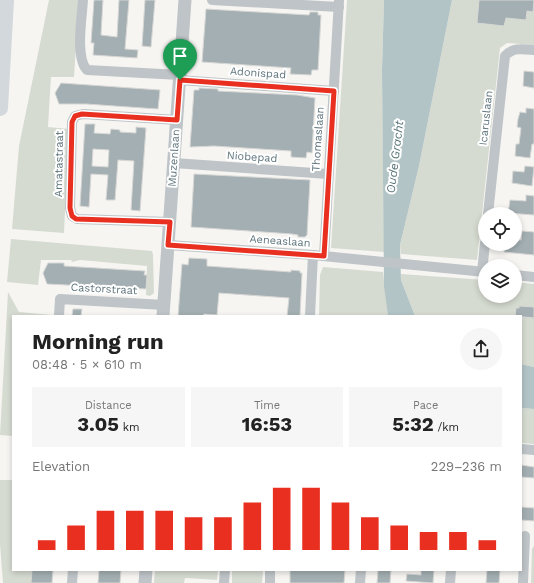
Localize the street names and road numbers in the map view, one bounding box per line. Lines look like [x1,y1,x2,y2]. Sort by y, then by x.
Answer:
street label: Adonispad [230,65,286,81]
street label: Icaruslaan [477,90,495,146]
street label: Thomaslaan [309,106,327,172]
street label: Muzenlaan [166,129,182,187]
street label: Amatastraat [52,130,66,197]
street label: Niobepad [226,149,278,165]
street label: Aeneaslaan [249,232,311,250]
street label: Castorstraat [70,281,138,297]

